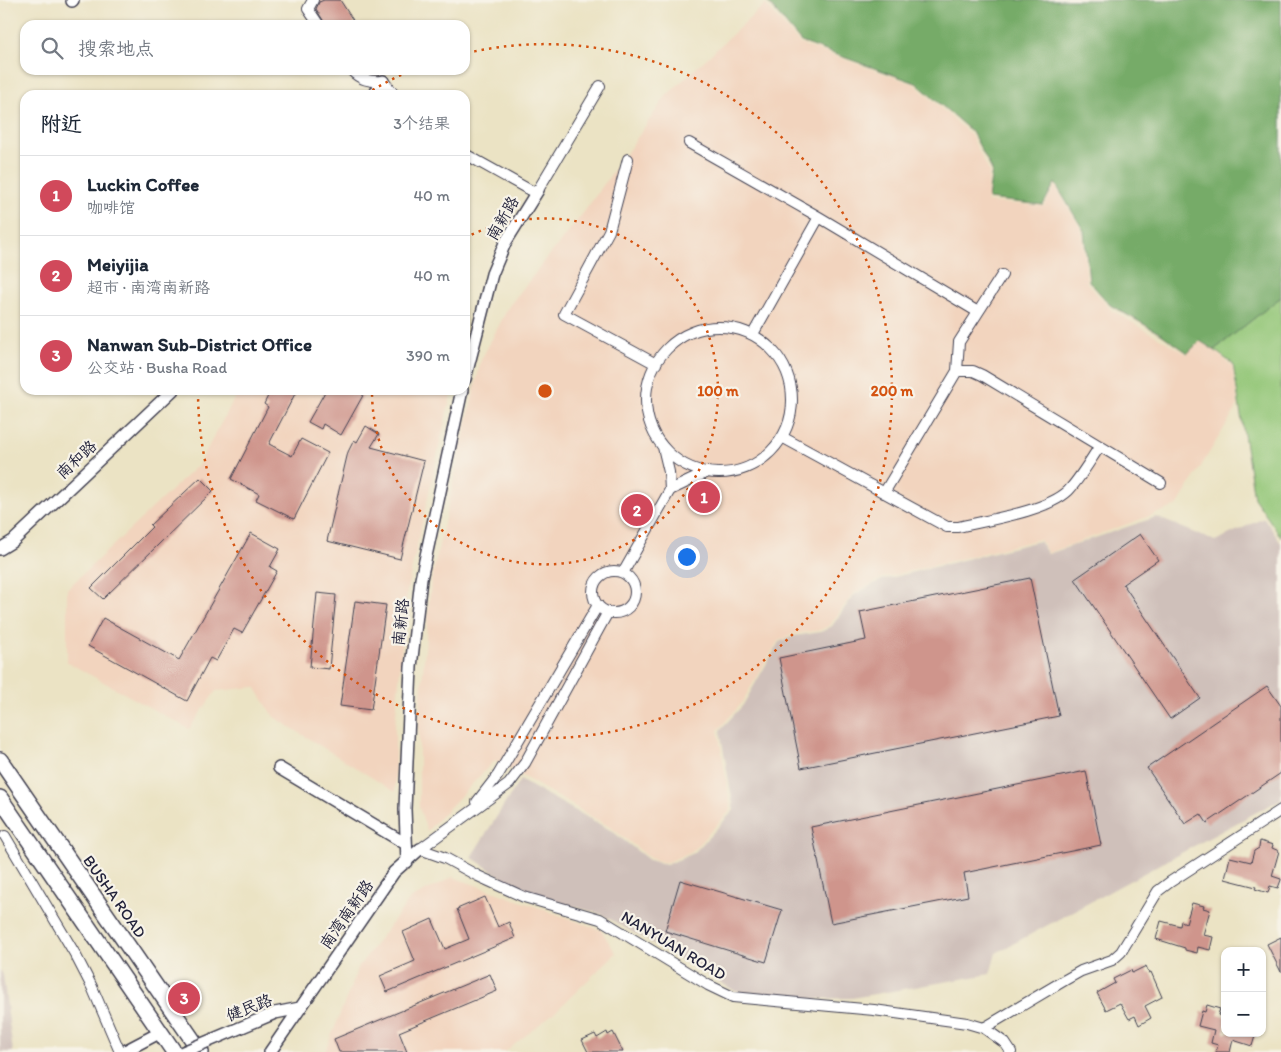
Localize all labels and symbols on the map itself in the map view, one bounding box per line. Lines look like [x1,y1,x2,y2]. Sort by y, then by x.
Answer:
street label: 南新路 [482,193,523,244]
centre of rings [536,382,554,400]
text: 100 m [697,382,739,400]
text: 200 m [871,382,914,400]
street label: 南和路 [52,436,100,483]
pin: 1 [688,478,720,516]
pin: 2 [621,491,653,529]
your location [674,544,700,570]
street label: 南新路 [389,597,412,647]
street label: BUSHA ROAD [79,851,150,941]
street label: 南湾南新路 [316,876,377,953]
street label: NANYUAN ROAD [618,907,729,984]
pin: 3 [168,979,200,1017]
street label: 健民路 [223,990,275,1025]

